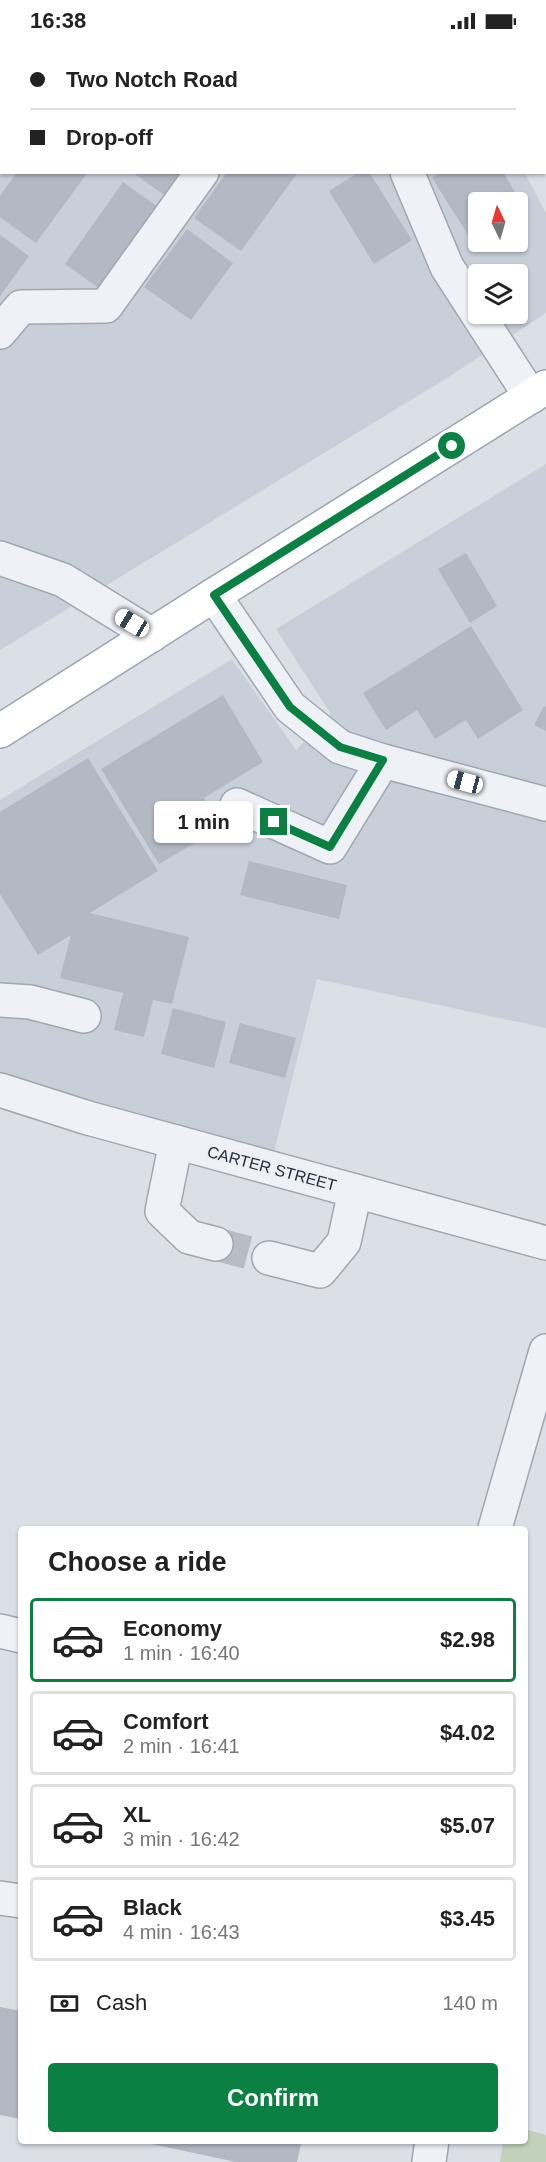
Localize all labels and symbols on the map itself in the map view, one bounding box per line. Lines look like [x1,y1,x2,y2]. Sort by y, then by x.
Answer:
north arrow [468,192,528,252]
route start [438,432,465,459]
car [112,606,152,640]
car [445,769,485,795]
callout: 1 min [154,801,253,843]
route end [260,808,287,835]
street label: CARTER STREET [205,1143,339,1194]

